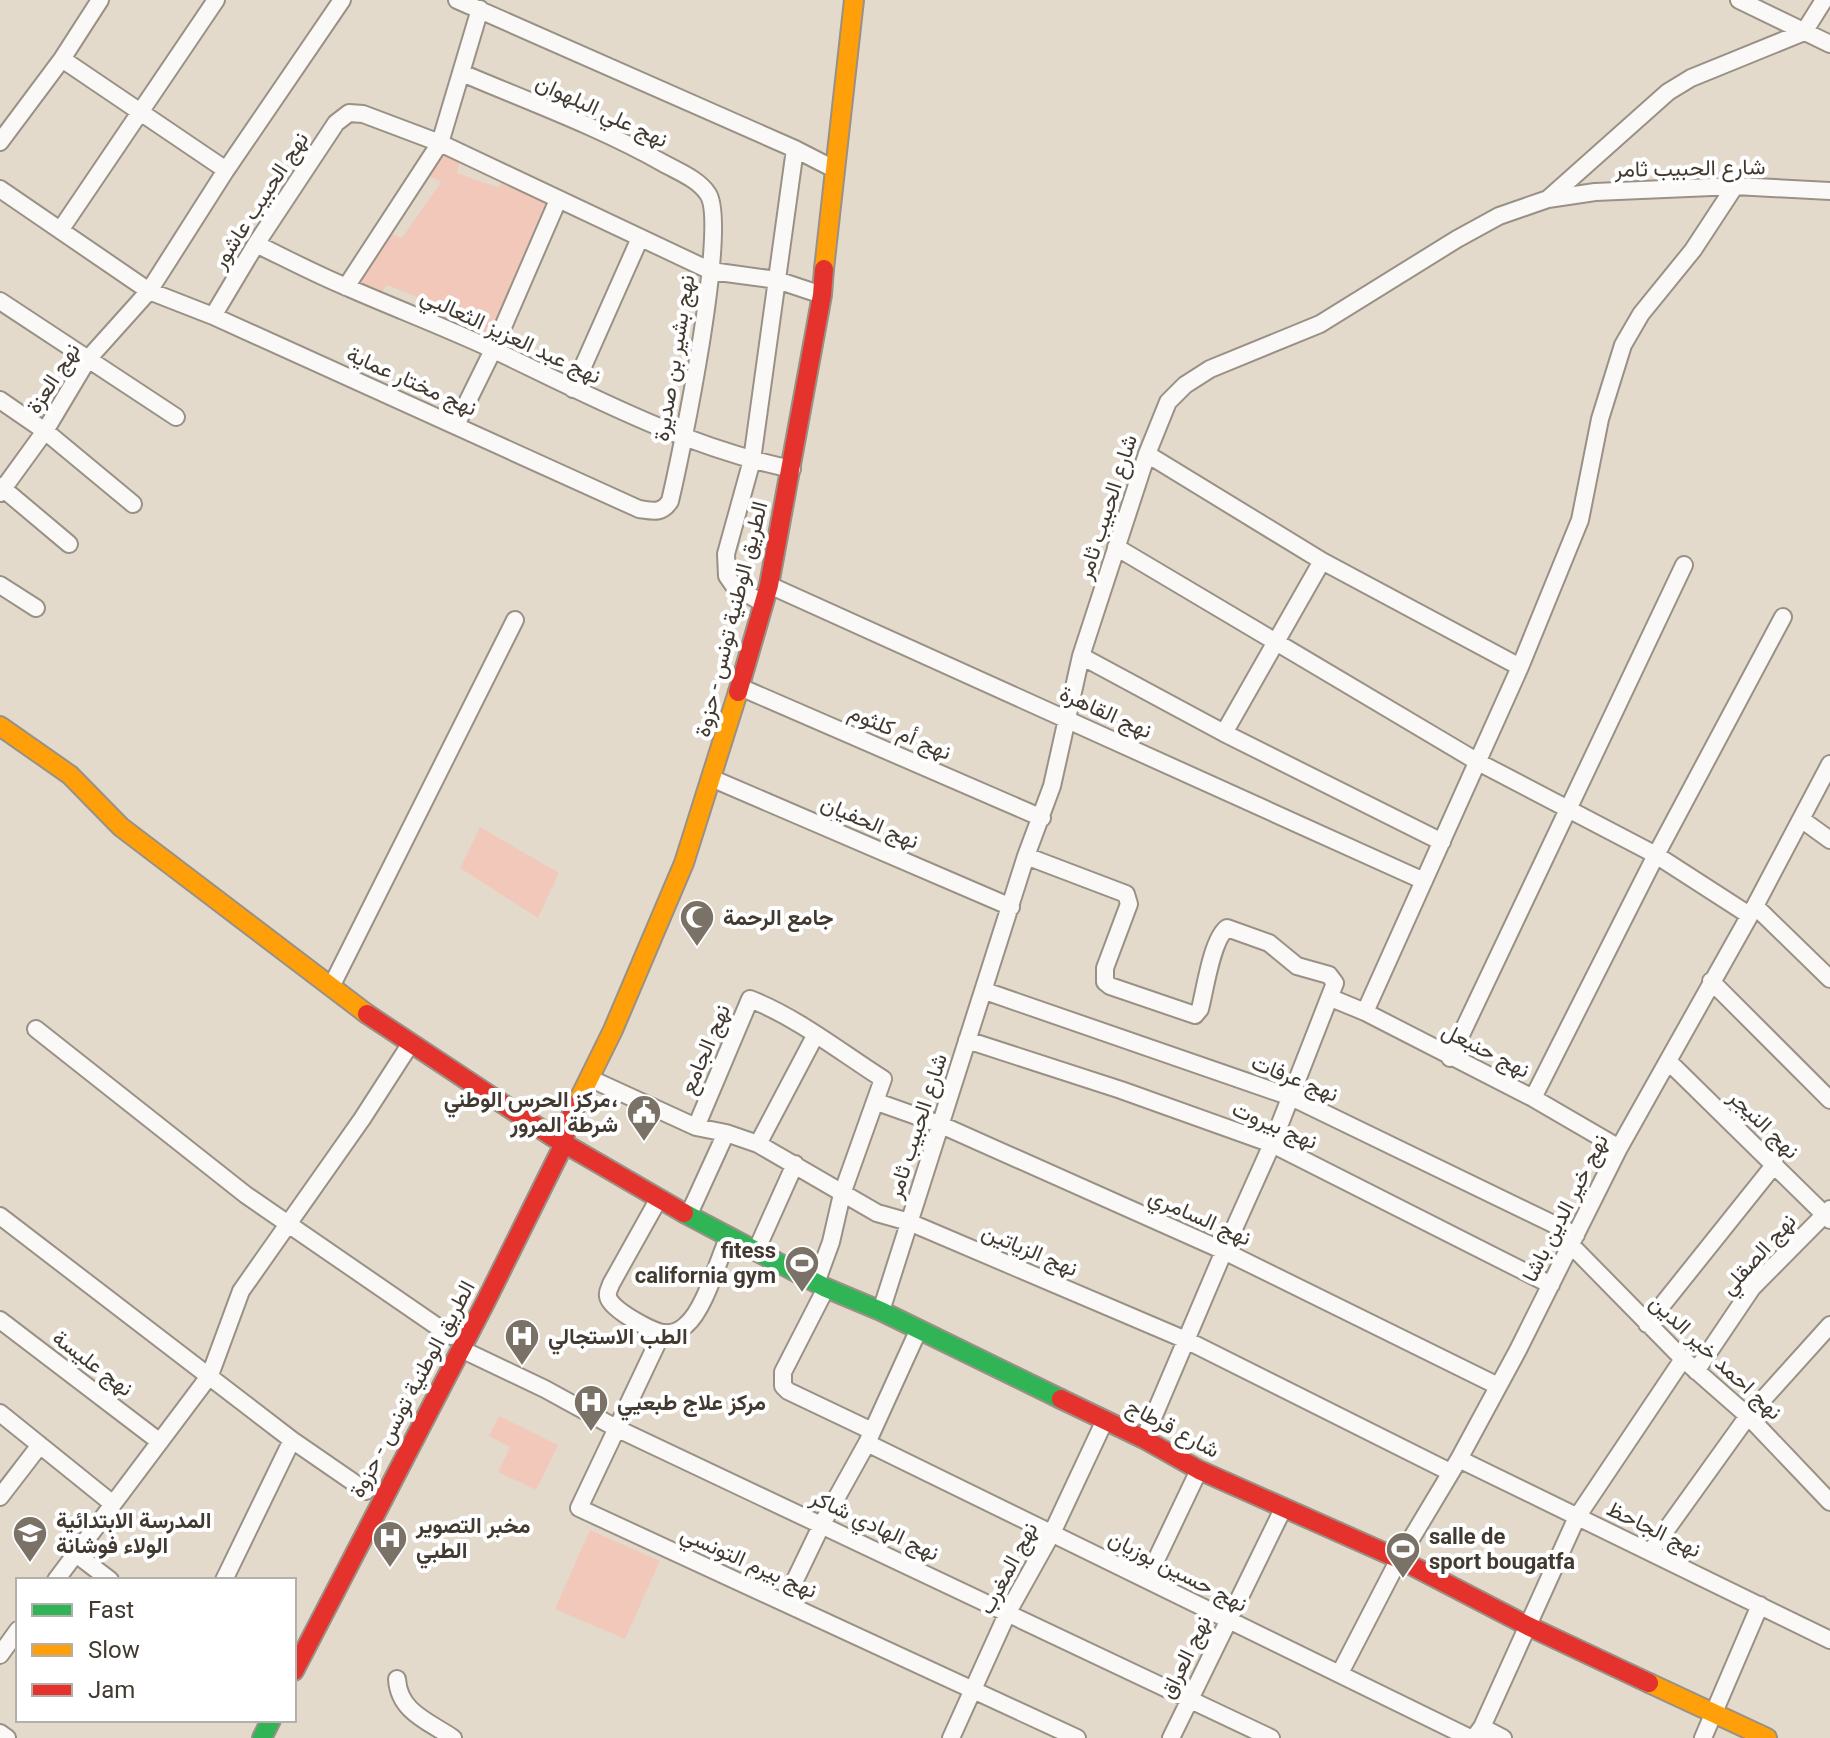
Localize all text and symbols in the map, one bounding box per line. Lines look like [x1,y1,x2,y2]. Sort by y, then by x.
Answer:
street label: نهج علي البلهوان [529,69,672,158]
street label: نهج الحبيب عاشور [206,127,315,275]
street label: شارع الحبيب ثامر [1613,154,1766,184]
street label: نهج بشير بن صديرة [649,273,701,443]
street label: نهج عبد العزيز الثعالبي [414,283,605,394]
street label: نهج العزة [21,338,87,419]
street label: نهج مختار عماية [342,341,481,423]
street label: شارع الحبيب ثامر [1071,431,1144,584]
street label: الطريق الوطنية تونس - حزوة [690,499,773,740]
street label: نهج القاهرة [1055,681,1156,745]
street label: نهج أم كلثوم [844,699,955,767]
street label: نهج الحفيان [817,790,923,856]
mosque icon: جامع الرحمة [678,898,716,948]
place label: جامع الرحمة [723,905,833,932]
street label: نهج الجامع [675,1000,737,1098]
street label: نهج حنبعل [1437,1017,1534,1084]
street label: نهج عرفات [1247,1049,1342,1109]
street label: شارع الحبيب ثامر [881,1050,954,1203]
street label: نهج النيجر [1722,1084,1804,1165]
place label: مركز الحرس الوطني، شرطة المرور [444,1087,618,1138]
public building icon: مركز الحرس الوطني، شرطة المرور [625,1093,663,1143]
street label: نهج بيروت [1228,1096,1321,1156]
street label: نهج خير الدين باشا [1517,1130,1615,1287]
street label: نهج السامري [1143,1183,1255,1256]
street label: نهج الصقلي [1715,1208,1805,1304]
street label: نهج الزياتين [978,1219,1082,1283]
place label: fitess california gym [635,1238,776,1288]
sports icon: fitess california gym [783,1244,821,1294]
street label: الطريق الوطنية تونس - حزوة [344,1276,481,1502]
street label: نهج احمد خير الدين [1643,1289,1787,1426]
hospital icon: الطب الاستجالي [503,1317,541,1367]
place label: الطب الاستجالي [548,1324,688,1355]
street label: نهج عليسة [47,1325,138,1403]
hospital icon: مركز علاج طبعيي [572,1383,610,1433]
place label: مركز علاج طبعيي [617,1390,766,1421]
street label: شارع قرطاج [1121,1393,1224,1465]
street label: نهج الهادي شاكر [803,1484,943,1571]
street label: نهج الجاحظ [1602,1496,1705,1564]
place label: المدرسة الابتدائية الولاء فوشانة [56,1508,211,1559]
place label: مخبر التصوير الطبي [415,1513,530,1569]
school or university icon: المدرسة الابتدائية الولاء فوشانة [11,1514,49,1564]
street label: نهج المغرب [973,1518,1044,1619]
hospital icon: مخبر التصوير الطبي [371,1519,409,1569]
street label: نهج بيرم التونسي [675,1521,821,1609]
place label: salle de sport bougatfa [1429,1524,1575,1574]
street label: نهج حسين بوزيان [1103,1525,1252,1619]
sports icon: salle de sport bougatfa [1384,1530,1422,1580]
legend [16,1578,296,1722]
text: Fast [88,1596,134,1624]
street label: نهج العراق [1154,1611,1218,1703]
text: Slow [88,1636,140,1664]
text: Jam [88,1676,135,1704]

